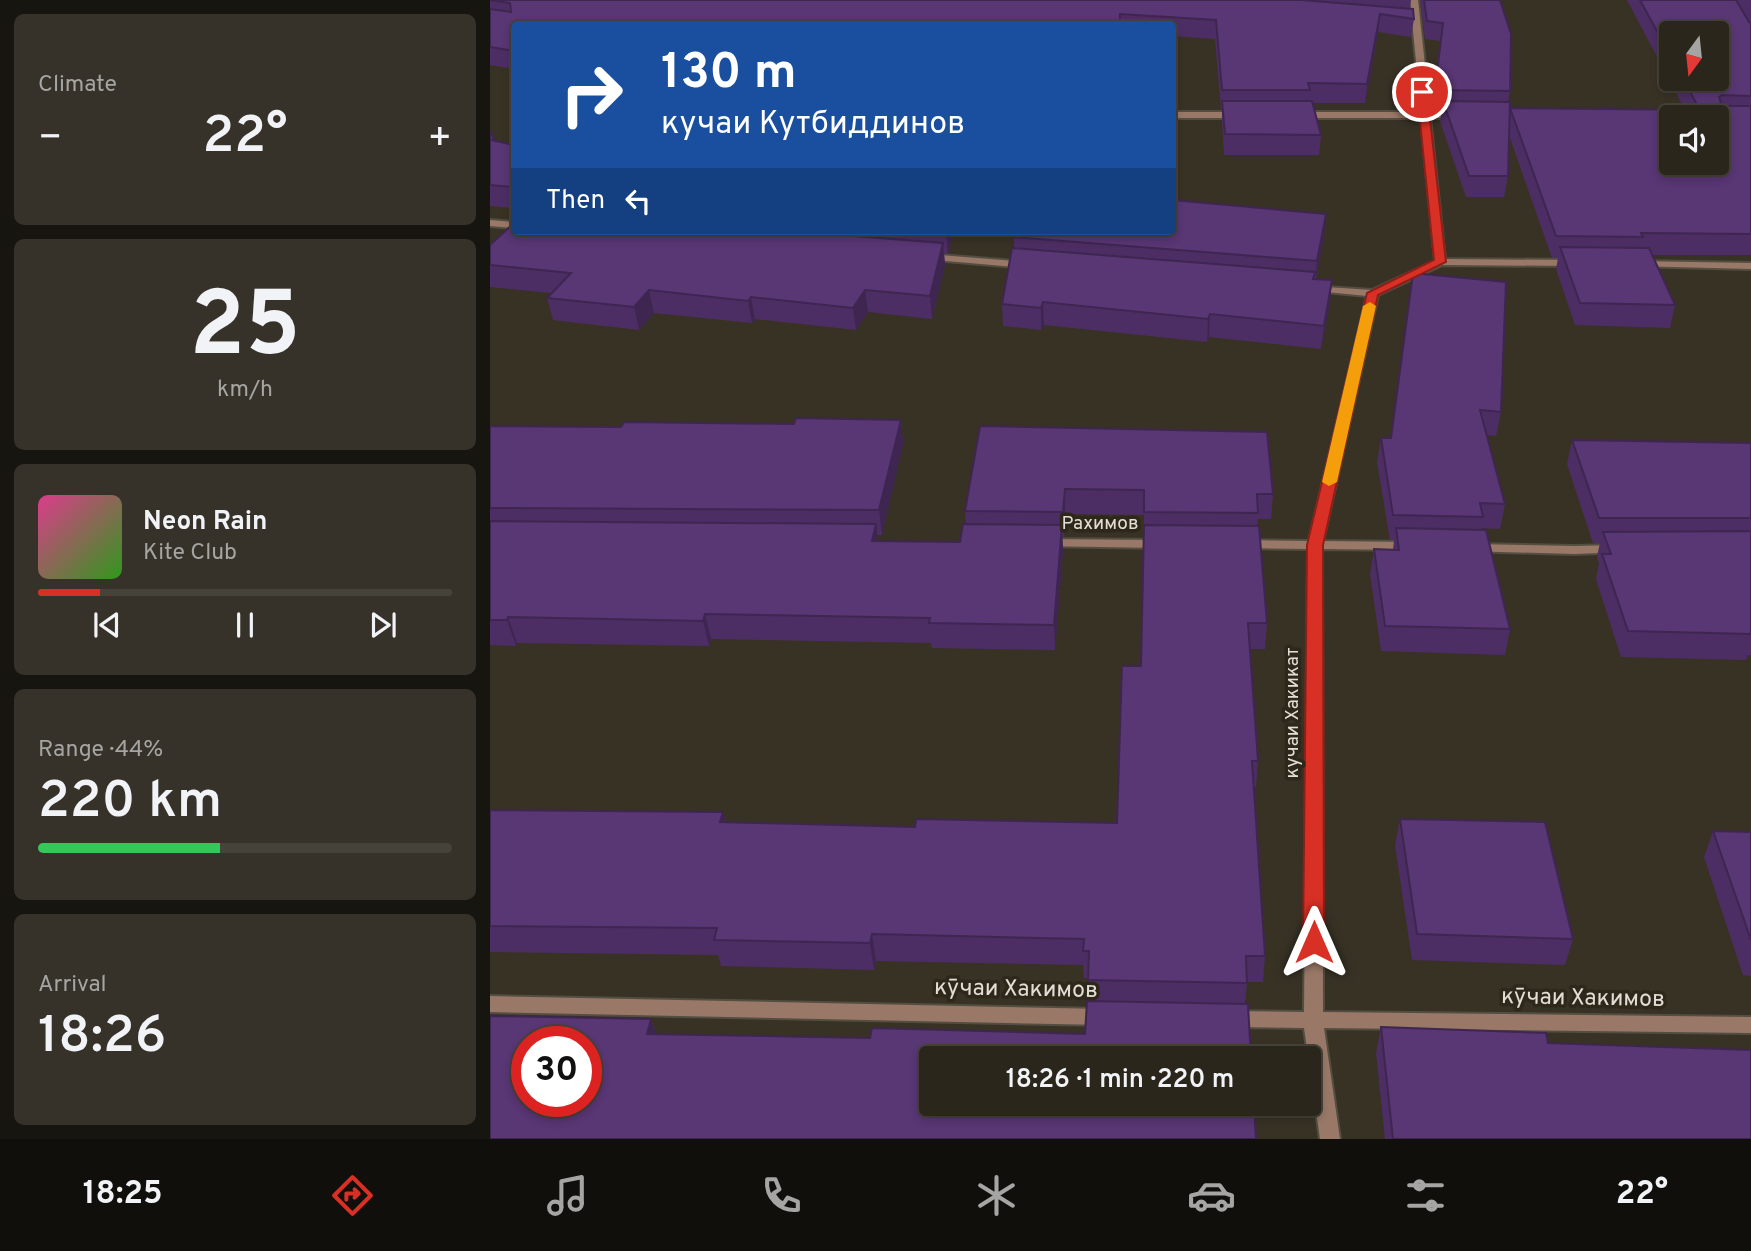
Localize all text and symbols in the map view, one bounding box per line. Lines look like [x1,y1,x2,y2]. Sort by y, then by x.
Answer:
north arrow [1659,21,1729,91]
map controls [1659,21,1729,175]
text: 130 m [661,44,797,106]
icon: right [546,49,637,140]
pin [1392,62,1452,122]
text: Climate [38,71,117,100]
icon: arrive [1403,73,1441,111]
text: 22° [202,105,288,171]
text: кучаи Кутбиддинов [661,105,965,145]
button: sound [1659,105,1729,175]
text: − [38,115,63,164]
text: + [427,115,452,164]
icon: left [619,182,657,220]
text: Then [546,185,605,218]
text: 25 [189,273,301,388]
text: km/h [217,376,273,405]
text: Neon Rain [143,506,268,539]
street label: Рахимов [1061,512,1139,536]
text: Kite Club [143,539,237,568]
icon: previous [88,606,126,644]
icon: pause [226,606,264,644]
icon: next [364,606,402,644]
street label: кучаи Хакикат [1281,647,1305,779]
text: Range · 44% [38,736,163,765]
text: 220 km [38,770,222,836]
position arrow [1277,905,1351,979]
text: Arrival [38,971,107,1000]
street label: кӯчаи Хакимов [934,974,1098,1006]
street label: кӯчаи Хакимов [1501,983,1665,1015]
text: 18:26 [38,1005,167,1071]
speed limit sign: 30 [511,1026,602,1117]
text: 18:26 · 1 min · 220 m [1006,1064,1234,1097]
icon: directions [328,1171,377,1220]
icon: music [543,1171,592,1220]
icon: phone [757,1171,806,1220]
icon: climate [972,1171,1021,1220]
icon: car [1187,1171,1236,1220]
icon: filters [1401,1171,1450,1220]
text: 18:25 [83,1175,163,1215]
text: 22° [1616,1175,1668,1215]

